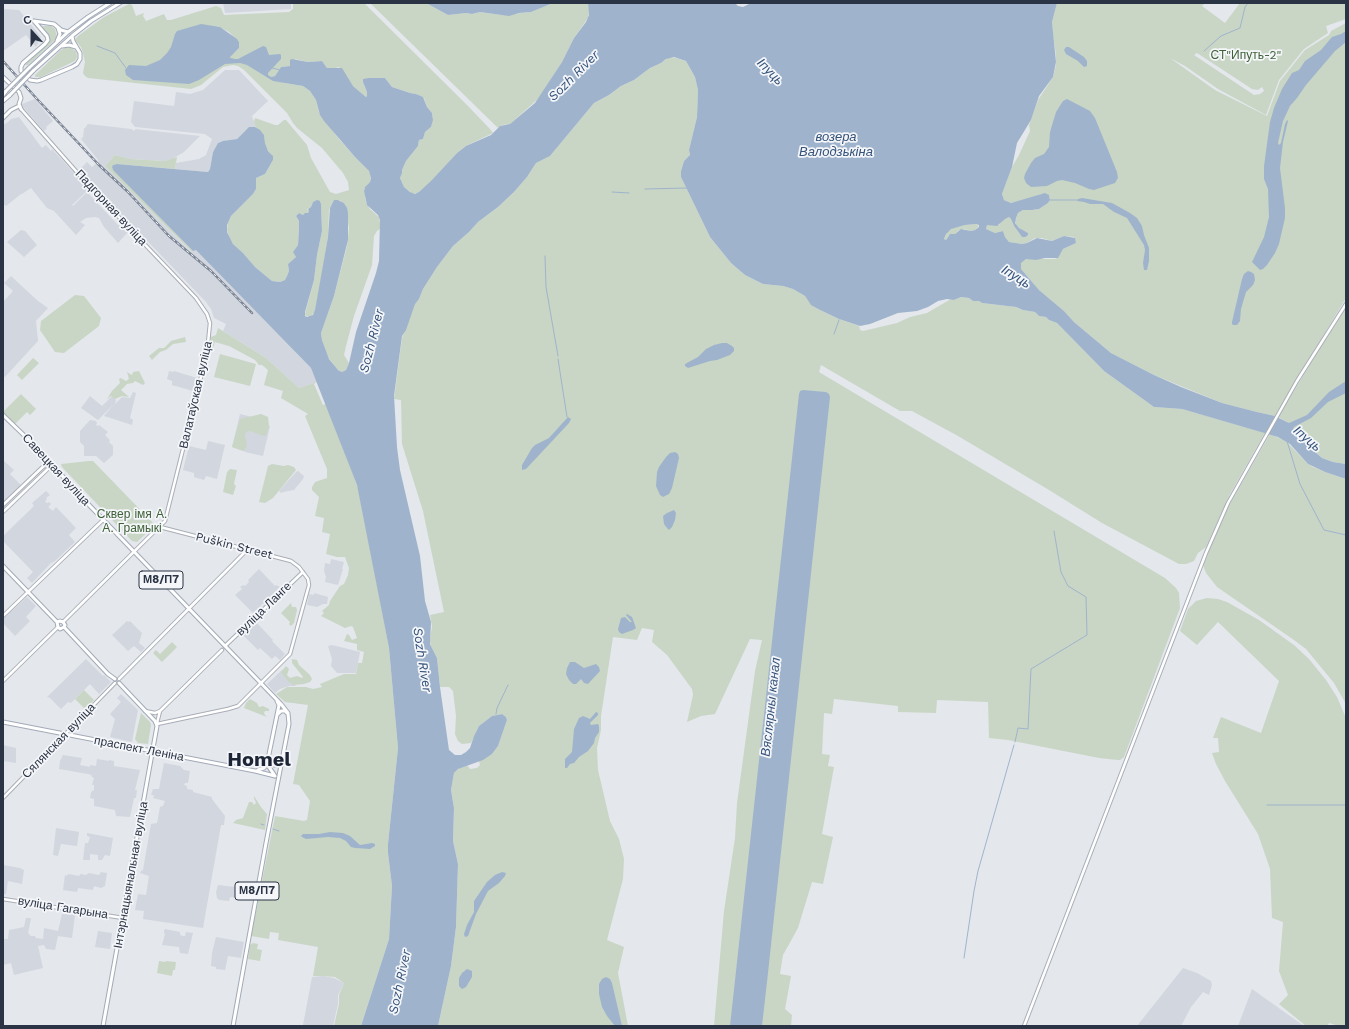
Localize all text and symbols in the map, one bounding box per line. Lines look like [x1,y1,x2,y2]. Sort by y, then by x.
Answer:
north arrow [12,12,52,52]
text: С [21,13,34,28]
water label: Sozh River [545,47,603,105]
park label: СТ"Ипуть-2" [1211,48,1281,62]
water label: Іпуць [753,55,787,89]
water label: возера Валодзькіна [799,129,873,160]
street label: Падгорная вуліца [72,167,150,249]
water label: Іпуць [998,262,1034,292]
water label: Sozh River [357,307,387,375]
street label: Валатаўская вуліца [177,340,215,450]
water label: Іпуць [1290,423,1324,455]
street label: Савецкая вуліца [19,431,93,509]
park label: Сквер імя А. А. Грамыкі [97,507,167,535]
street label: Puškin Street [194,529,274,563]
road number: М8/П7 [139,571,183,589]
street label: вуліца Ланге [233,579,295,639]
water label: Sozh River [409,627,435,693]
water label: Вяслярны канал [758,657,784,757]
street label: Сялянская вуліца [19,700,99,782]
street label: праспект Леніна [93,733,185,765]
district label: Homel [227,748,291,772]
street label: Інтэрнацыянальная вуліца [111,800,151,950]
road number: М8/П7 [235,882,279,900]
street label: вуліца Гагарына [17,894,109,922]
water label: Sozh River [386,948,414,1016]

